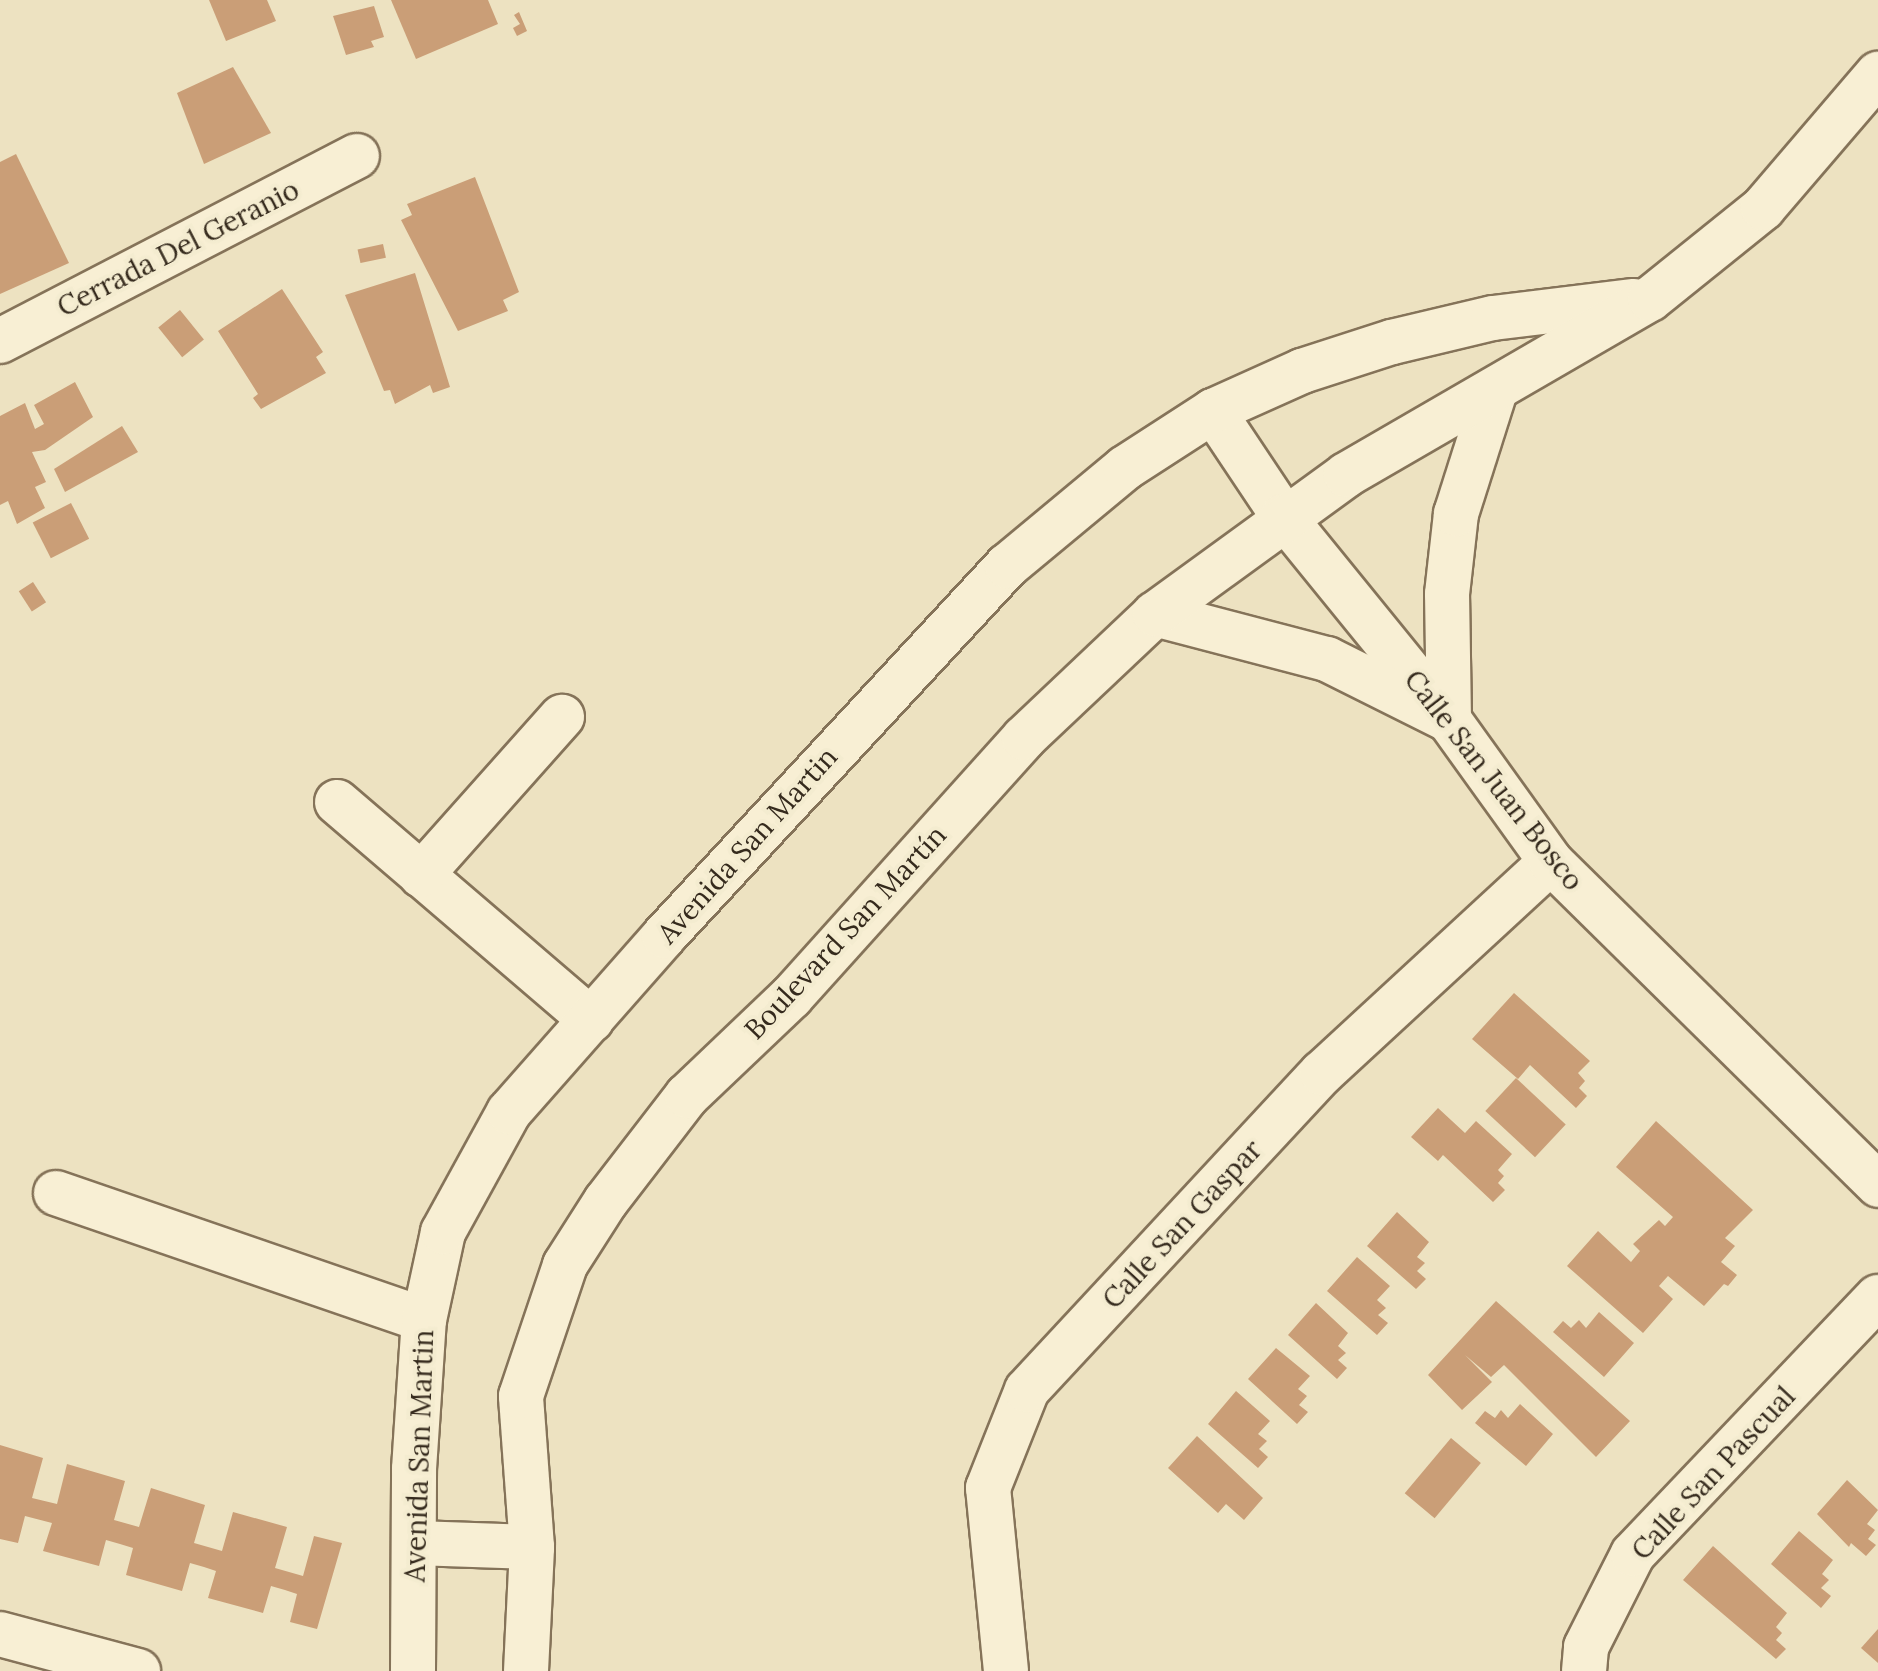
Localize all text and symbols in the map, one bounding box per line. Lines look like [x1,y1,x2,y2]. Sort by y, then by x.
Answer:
street label: Cerrada Del Geranio [51,172,305,324]
street label: Calle San Juan Bosco [1398,663,1590,897]
street label: Avenida San Martin [650,740,844,950]
street label: Boulevard San Martín [737,818,953,1046]
street label: Calle San Gaspar [1095,1133,1269,1315]
street label: Avenida San Martin [398,1329,440,1583]
street label: Calle San Pascual [1624,1380,1802,1566]

